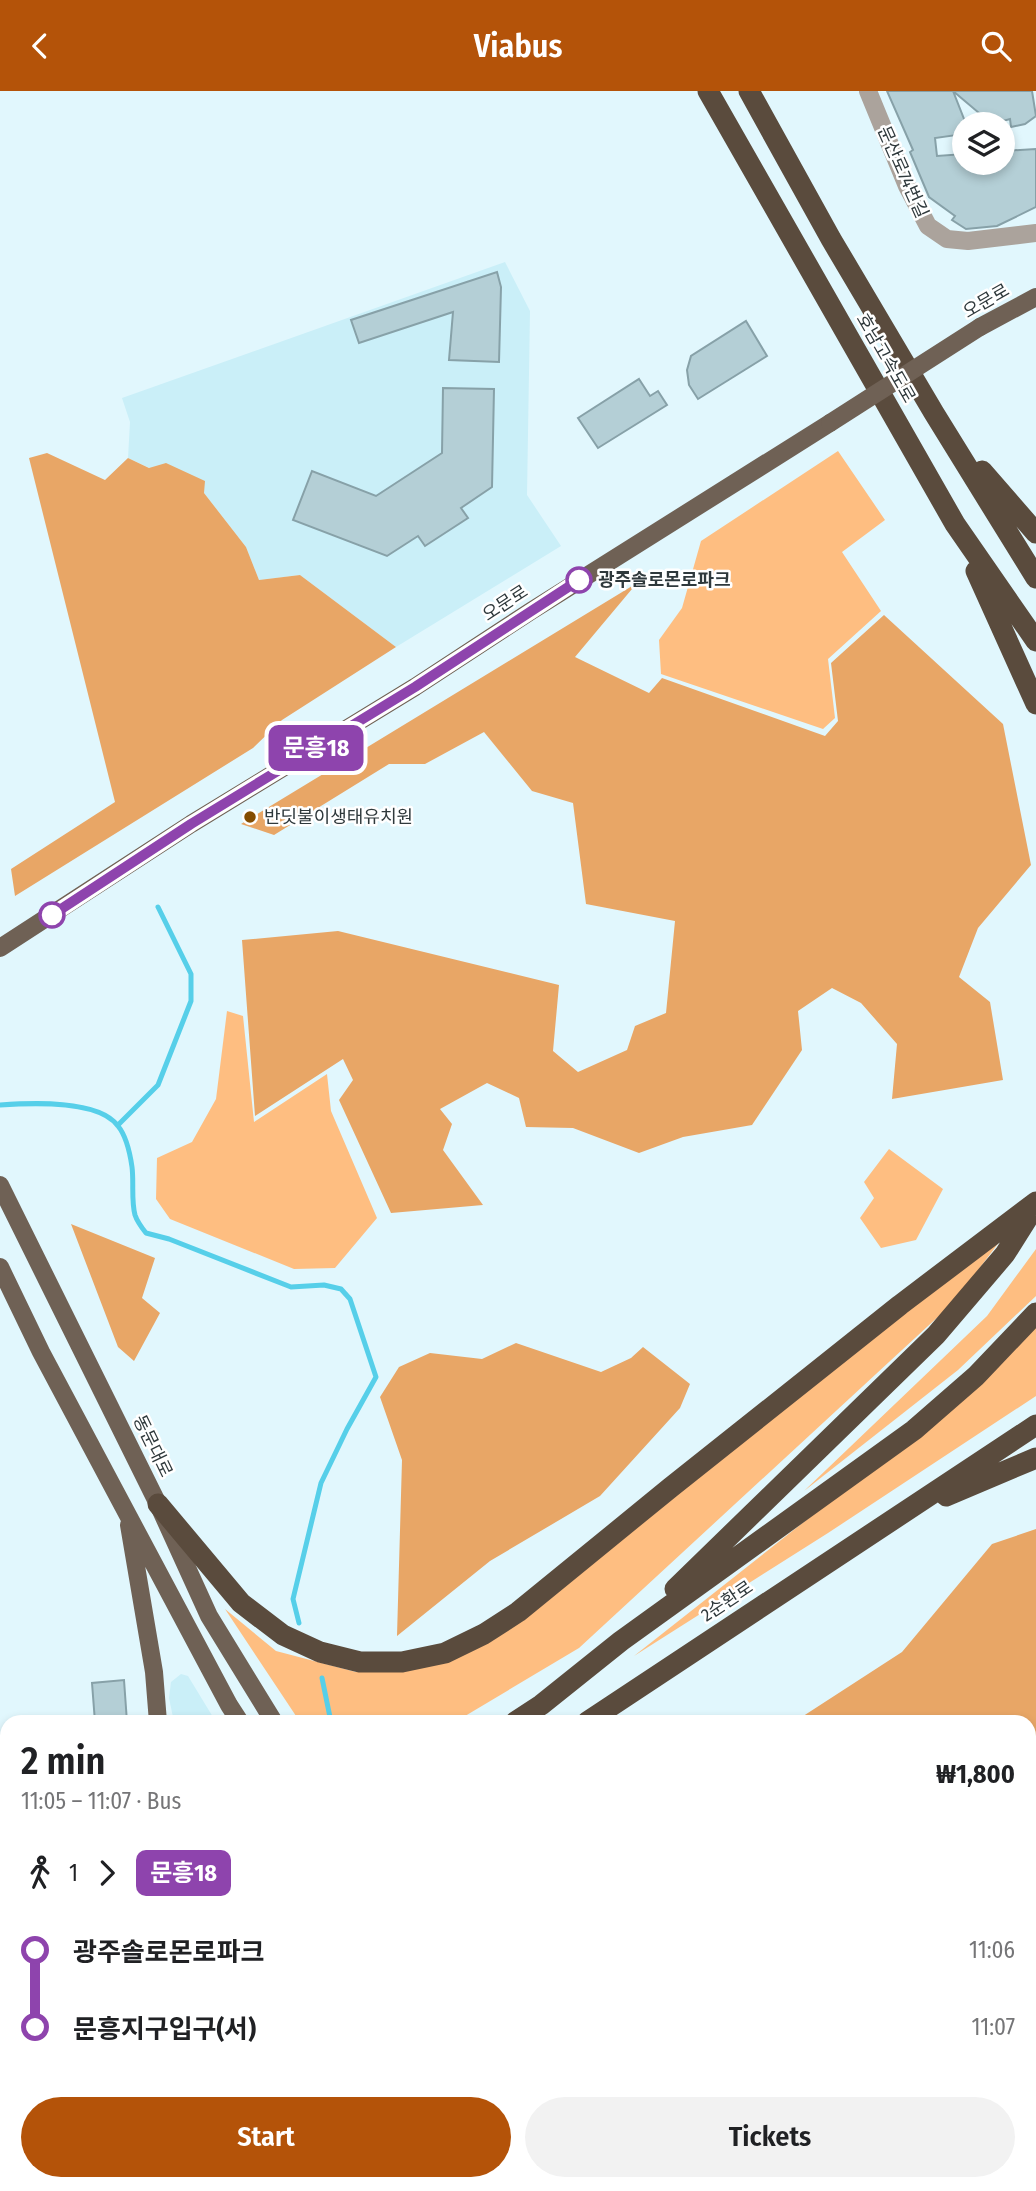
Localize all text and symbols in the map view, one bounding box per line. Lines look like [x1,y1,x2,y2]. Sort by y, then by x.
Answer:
icon: back [21,27,59,65]
text: Viabus [474,27,562,65]
icon: search [977,27,1015,65]
map controls [952,112,1015,175]
button: layers [952,112,1015,175]
street label: 문산로74번길 [873,123,933,221]
street label: 오문로 [959,279,1013,323]
street label: 호남고속도로 [852,309,920,407]
marker: 광주솔로몬로파크 [566,567,592,593]
place label: 광주솔로몬로파크 [598,569,730,591]
street label: 오문로 [478,580,532,626]
line badge: 문흥18 [267,725,365,771]
text: 문흥18 [283,734,349,762]
place label: 반딧불이생태유치원 [264,806,413,828]
marker: 반딧불이생태유치원 [242,809,258,825]
unlabelled marker [39,902,65,928]
street label: 동문대로 [129,1411,177,1481]
street label: 2순환로 [697,1576,757,1626]
text: 2 min [21,1738,105,1784]
text: ₩1,800 [936,1759,1015,1790]
text: 11:05 – 11:07 · Bus [21,1787,181,1815]
icon: walk [21,1854,59,1892]
icon: forward [88,1854,126,1892]
text: 1 [69,1859,78,1887]
text: 문흥18 [150,1859,217,1887]
text: 11:06 [969,1936,1015,1964]
text: 광주솔로몬로파크 [73,1937,264,1968]
text: 11:07 [972,2013,1015,2041]
text: 문흥지구입구(서) [73,2014,256,2045]
button: Start [21,2097,511,2177]
button: Tickets [525,2097,1015,2177]

